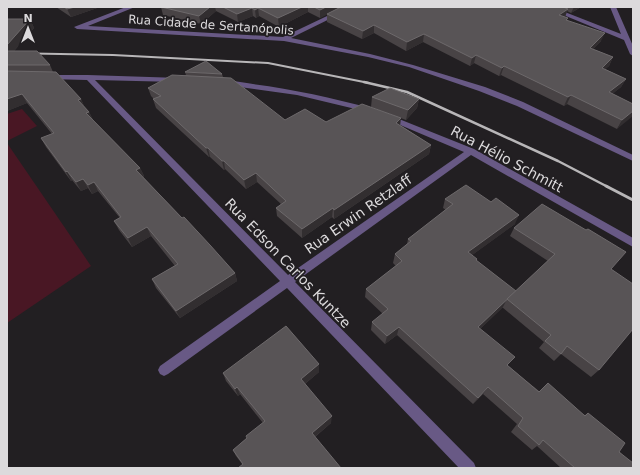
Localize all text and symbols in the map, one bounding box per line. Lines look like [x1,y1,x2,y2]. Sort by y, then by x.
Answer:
north arrow [8,8,48,48]
text: N [23,12,33,25]
street label: Rua Cidade de Sertanópolis [128,12,294,38]
street label: Rua Hélio Schmitt [448,123,566,196]
street label: Rua Erwin Retzlaff [301,171,415,257]
street label: Rua Edson Carlos Kuntze [222,195,354,331]

